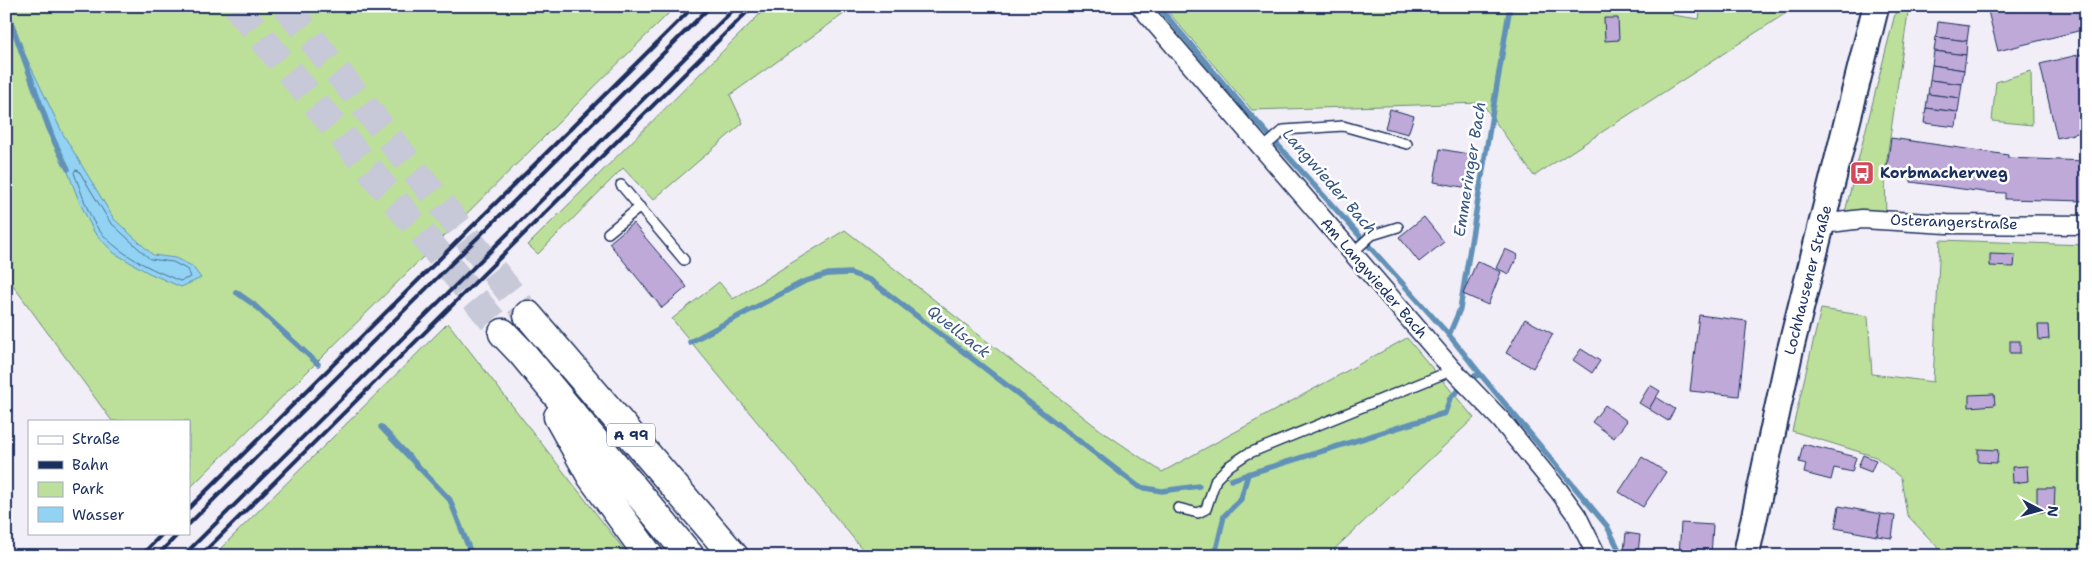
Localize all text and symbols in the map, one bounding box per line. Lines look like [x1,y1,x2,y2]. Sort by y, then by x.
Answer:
water label: Emmeringer Bach [1448,100,1491,238]
water label: Langwieder Bach [1278,124,1382,239]
bus stop icon: Korbmacherweg [1849,160,1875,186]
place label: Korbmacherweg [1880,163,2008,183]
street label: Lochhausener Straße [1780,203,1836,357]
street label: Osterangerstraße [1890,210,2018,234]
street label: Am Langwieder Bach [1316,213,1432,343]
water label: Quellsack [923,300,995,363]
legend [28,420,190,534]
road number: A 99 [607,424,655,446]
text: Straße [72,429,120,449]
text: Bahn [72,455,108,475]
text: Park [72,479,104,499]
north arrow [2014,484,2064,534]
text: Wasser [72,505,125,525]
text: N [2043,505,2062,518]

